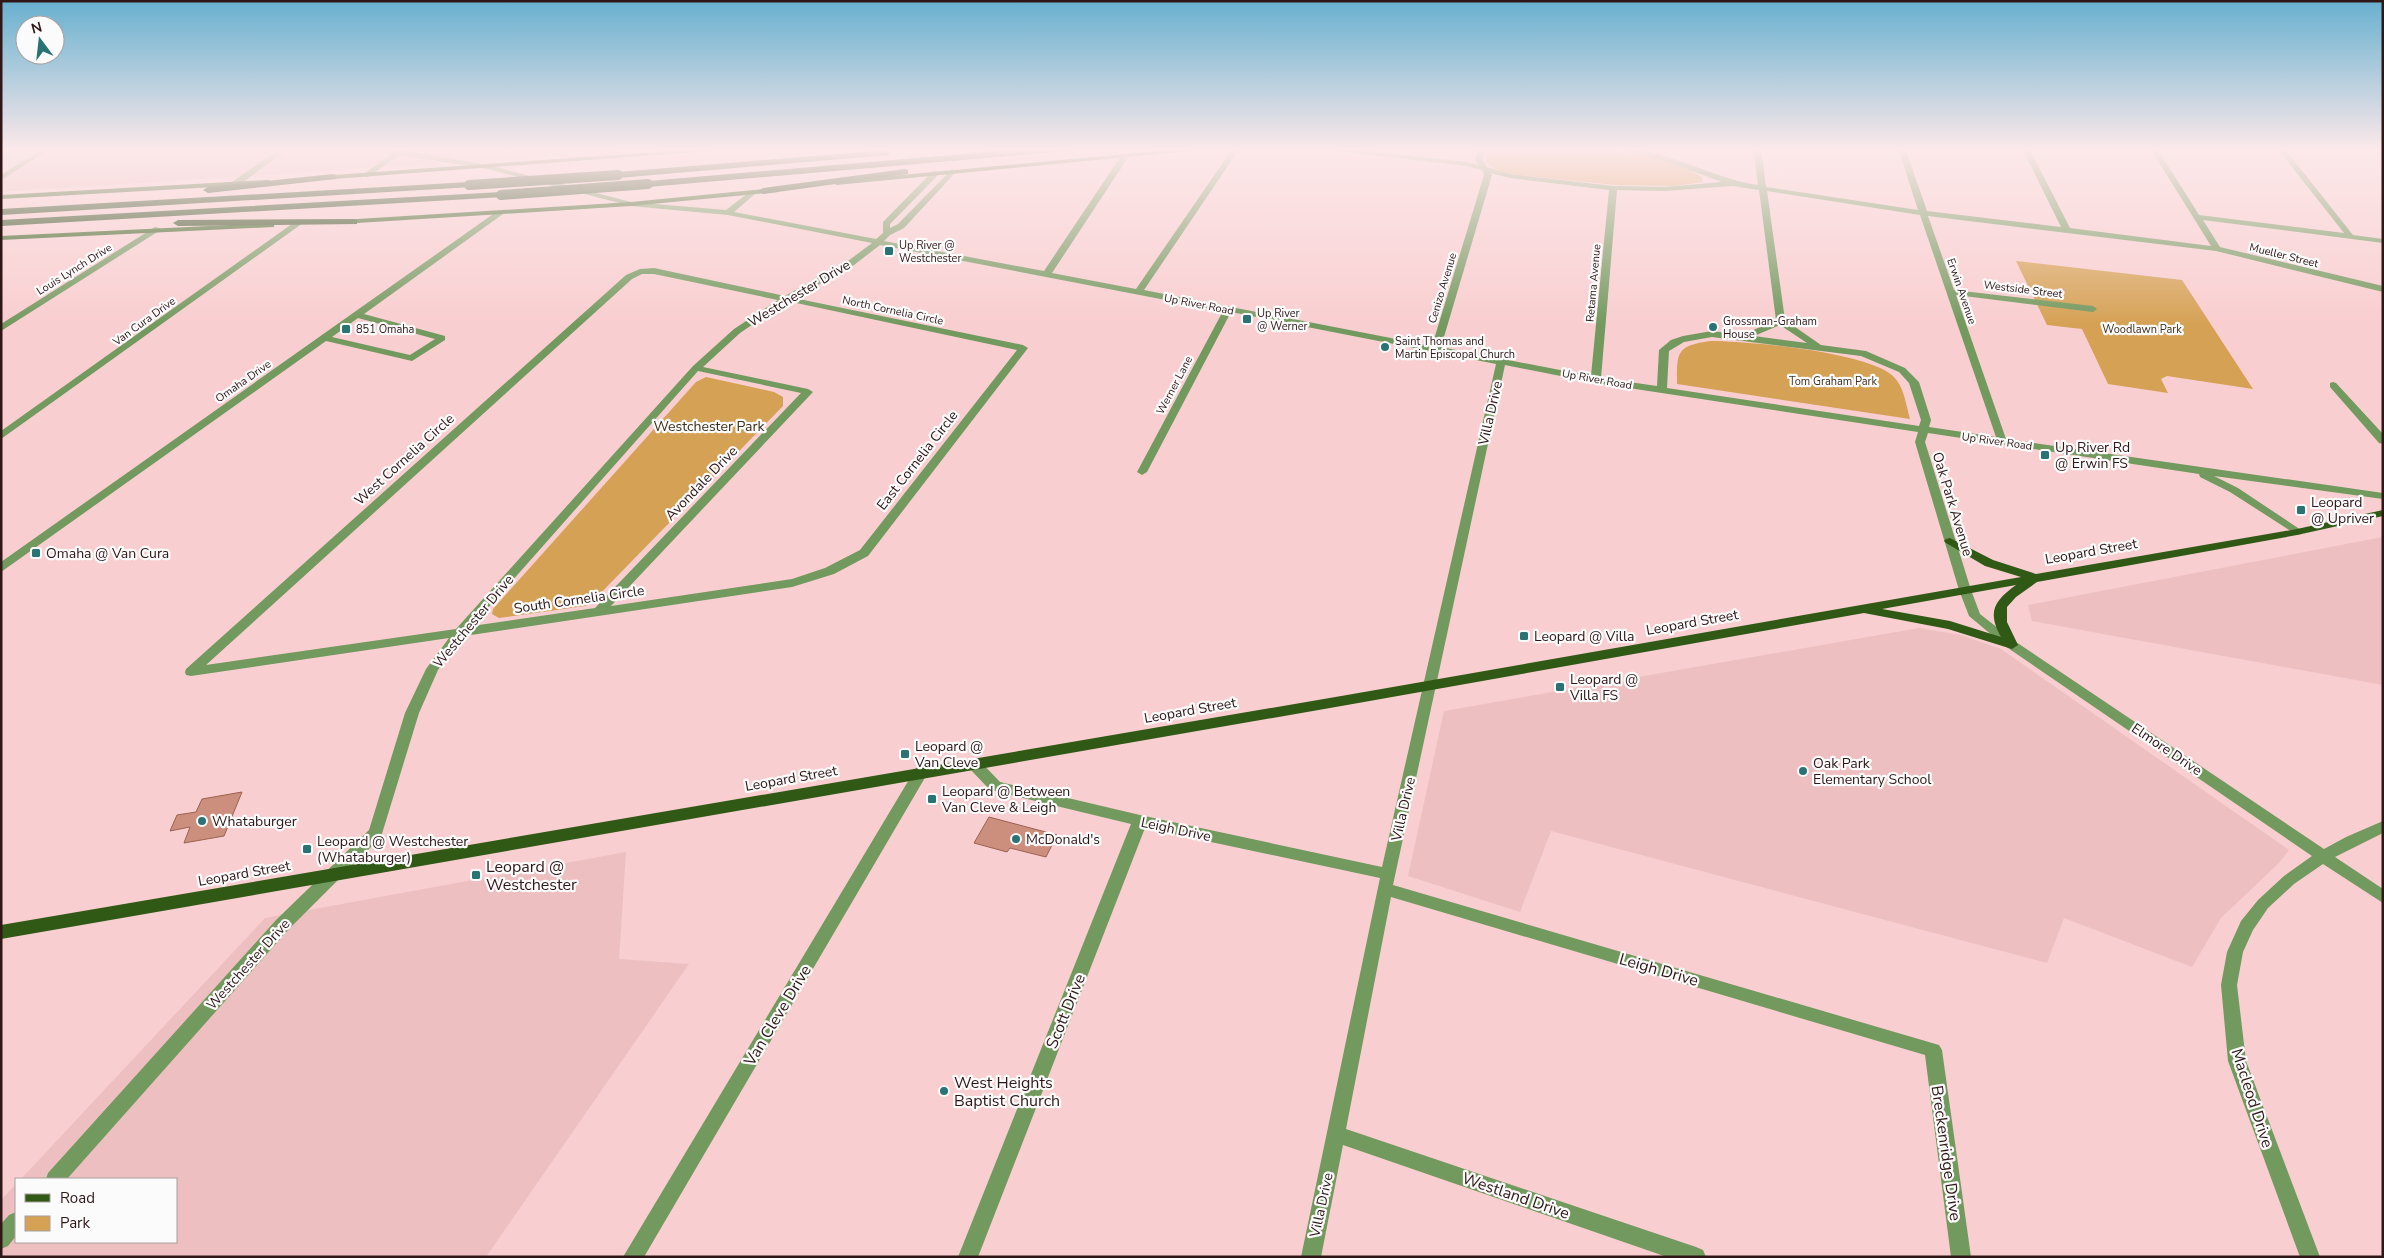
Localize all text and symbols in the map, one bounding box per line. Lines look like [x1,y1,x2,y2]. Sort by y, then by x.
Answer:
north arrow [15,15,65,65]
text: N [29,17,44,38]
place label: Up River @ Westchester [899,238,961,266]
street label: Louis Lynch Drive [34,240,115,299]
street label: Mueller Street [2248,240,2320,271]
street label: Retama Avenue [1583,243,1604,323]
marker: Up River @ Westchester [883,245,895,257]
street label: Cenizo Avenue [1425,251,1460,325]
street label: Westchester Drive [745,255,854,331]
street label: Erwin Avenue [1943,256,1980,326]
street label: Westside Street [1983,277,2063,302]
street label: Up River Road [1163,290,1235,319]
street label: North Cornelia Circle [841,292,945,329]
street label: Van Cura Drive [109,294,179,350]
place label: Up River @ Werner [1257,306,1308,334]
marker: Up River @ Werner [1241,313,1253,325]
place label: Grossman-Graham House [1723,314,1817,342]
marker: Grossman-Graham House [1707,321,1719,333]
place label: 851 Omaha [356,322,415,337]
park label: Woodlawn Park [2102,322,2182,337]
marker: 851 Omaha [340,323,352,335]
place label: Saint Thomas and Martin Episcopal Church [1395,334,1515,362]
marker: Saint Thomas and Martin Episcopal Church [1379,341,1391,353]
street label: Werner Lane [1153,353,1196,417]
street label: Omaha Drive [212,357,274,406]
street label: Up River Road [1561,366,1633,393]
park label: Tom Graham Park [1789,374,1878,389]
street label: Villa Drive [1474,379,1507,448]
street label: East Cornelia Circle [872,406,962,514]
street label: West Cornelia Circle [350,409,458,509]
park label: Westchester Park [654,417,765,436]
street label: Up River Road [1961,429,2033,454]
place label: Up River Rd @ Erwin FS [2055,438,2130,473]
street label: Avondale Drive [661,442,742,525]
marker: Up River Rd @ Erwin FS [2039,449,2051,461]
street label: Oak Park Avenue [1928,450,1977,559]
place label: Leopard @ Upriver [2311,493,2374,528]
marker: Leopard @ Upriver [2295,504,2307,516]
street label: Leopard Street [2044,534,2139,569]
place label: Omaha @ Van Cura [46,544,169,563]
marker: Omaha @ Van Cura [30,547,42,559]
street label: Westchester Drive [429,571,518,672]
street label: South Cornelia Circle [512,581,646,618]
street label: Leopard Street [1645,605,1740,640]
place label: Leopard @ Villa [1534,627,1634,646]
marker: Leopard @ Villa [1518,630,1530,642]
place label: Leopard @ Villa FS [1569,670,1638,705]
marker: Leopard @ Villa FS [1554,681,1566,693]
street label: Leopard Street [1143,693,1238,728]
street label: Elmore Drive [2128,719,2206,780]
place label: Leopard @ Van Cleve [914,737,983,772]
marker: Leopard @ Van Cleve [899,748,911,760]
place label: Oak Park Elementary School [1813,754,1932,789]
street label: Leopard Street [744,761,839,796]
marker: Oak Park Elementary School [1797,765,1809,777]
street label: Villa Drive [1387,775,1420,844]
place label: Leopard @ Between Van Cleve & Leigh [941,782,1070,817]
marker: Leopard @ Between Van Cleve & Leigh [926,793,938,805]
place label: Whataburger [212,812,297,831]
street label: Leigh Drive [1139,813,1213,846]
marker: Whataburger [196,815,208,827]
place label: McDonald's [1026,830,1100,849]
place label: Leopard @ Westchester (Whataburger) [317,832,468,867]
marker: McDonald's [1010,833,1022,845]
marker: Leopard @ Westchester (Whataburger) [301,843,313,855]
street label: Leopard Street [197,856,292,891]
place label: Leopard @ Westchester [486,856,577,896]
marker: Leopard @ Westchester [470,869,482,881]
street label: Westchester Drive [202,915,294,1014]
street label: Leigh Drive [1617,948,1701,992]
street label: Van Cleve Drive [738,961,817,1071]
street label: Scott Drive [1041,971,1091,1052]
street label: Macleod Drive [2226,1046,2278,1151]
place label: West Heights Baptist Church [954,1072,1060,1112]
street label: Breckenridge Drive [1926,1084,1966,1222]
marker: West Heights Baptist Church [938,1085,950,1097]
street label: Westland Drive [1459,1167,1572,1225]
street label: Villa Drive [1305,1171,1338,1240]
legend [15,1178,178,1243]
text: Road [60,1188,95,1208]
text: Park [60,1213,90,1233]

